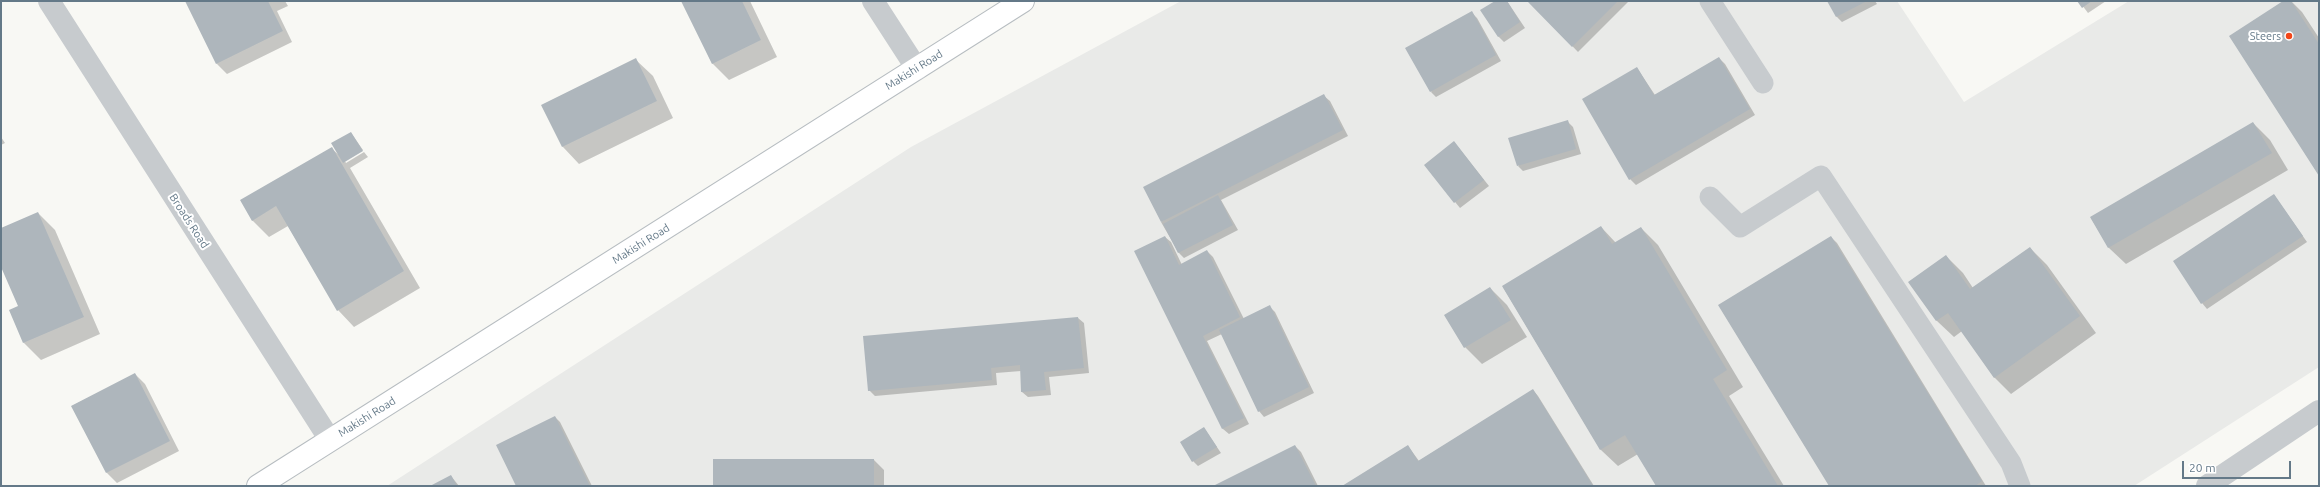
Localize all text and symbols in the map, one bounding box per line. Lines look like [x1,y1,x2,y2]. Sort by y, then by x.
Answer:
place label: Steers [2250,29,2281,43]
marker: Steers [2284,31,2294,41]
street label: Makishi Road [883,47,945,93]
street label: Broads Road [166,191,212,251]
street label: Makishi Road [610,221,672,267]
street label: Makishi Road [336,394,398,440]
scale bar [2184,453,2293,479]
text: 20 m [2189,461,2216,474]

